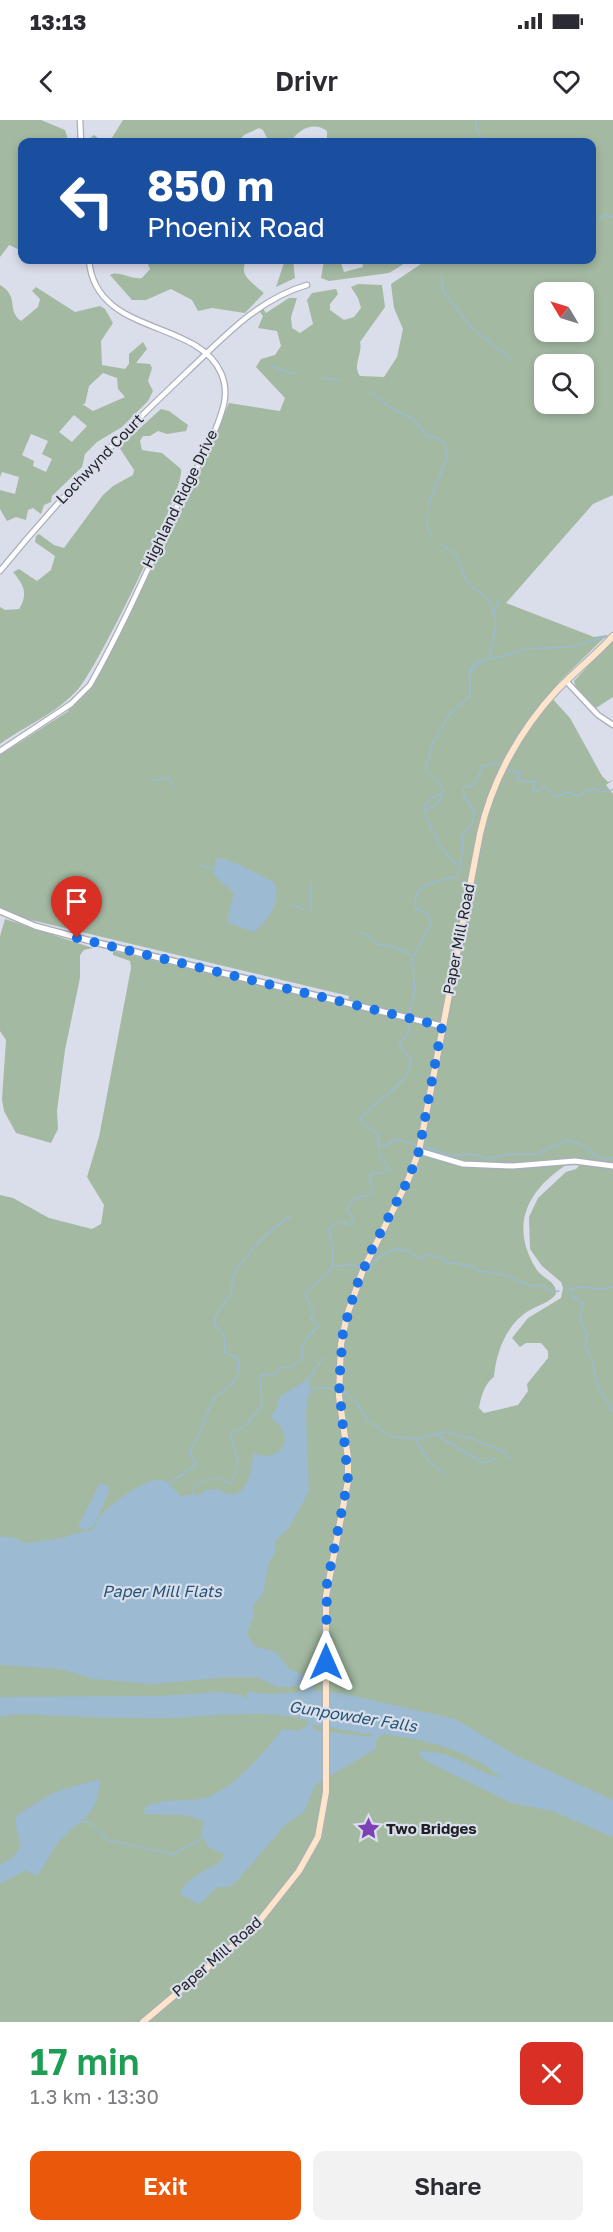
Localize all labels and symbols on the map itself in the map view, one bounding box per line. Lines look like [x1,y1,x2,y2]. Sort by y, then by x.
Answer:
north arrow [534,282,594,342]
street label: Lochwynd Court [52,410,147,507]
street label: Highland Ridge Drive [138,426,221,571]
pin [51,876,102,938]
street label: Paper Mill Road [438,882,478,996]
water label: Paper Mill Flats [102,1581,223,1601]
position arrow [294,1630,358,1694]
water label: Gunpowder Falls [288,1696,420,1736]
place icon: Two Bridges [355,1816,381,1842]
place label: Two Bridges [386,1819,477,1837]
street label: Paper Mill Road [168,1912,265,2000]

